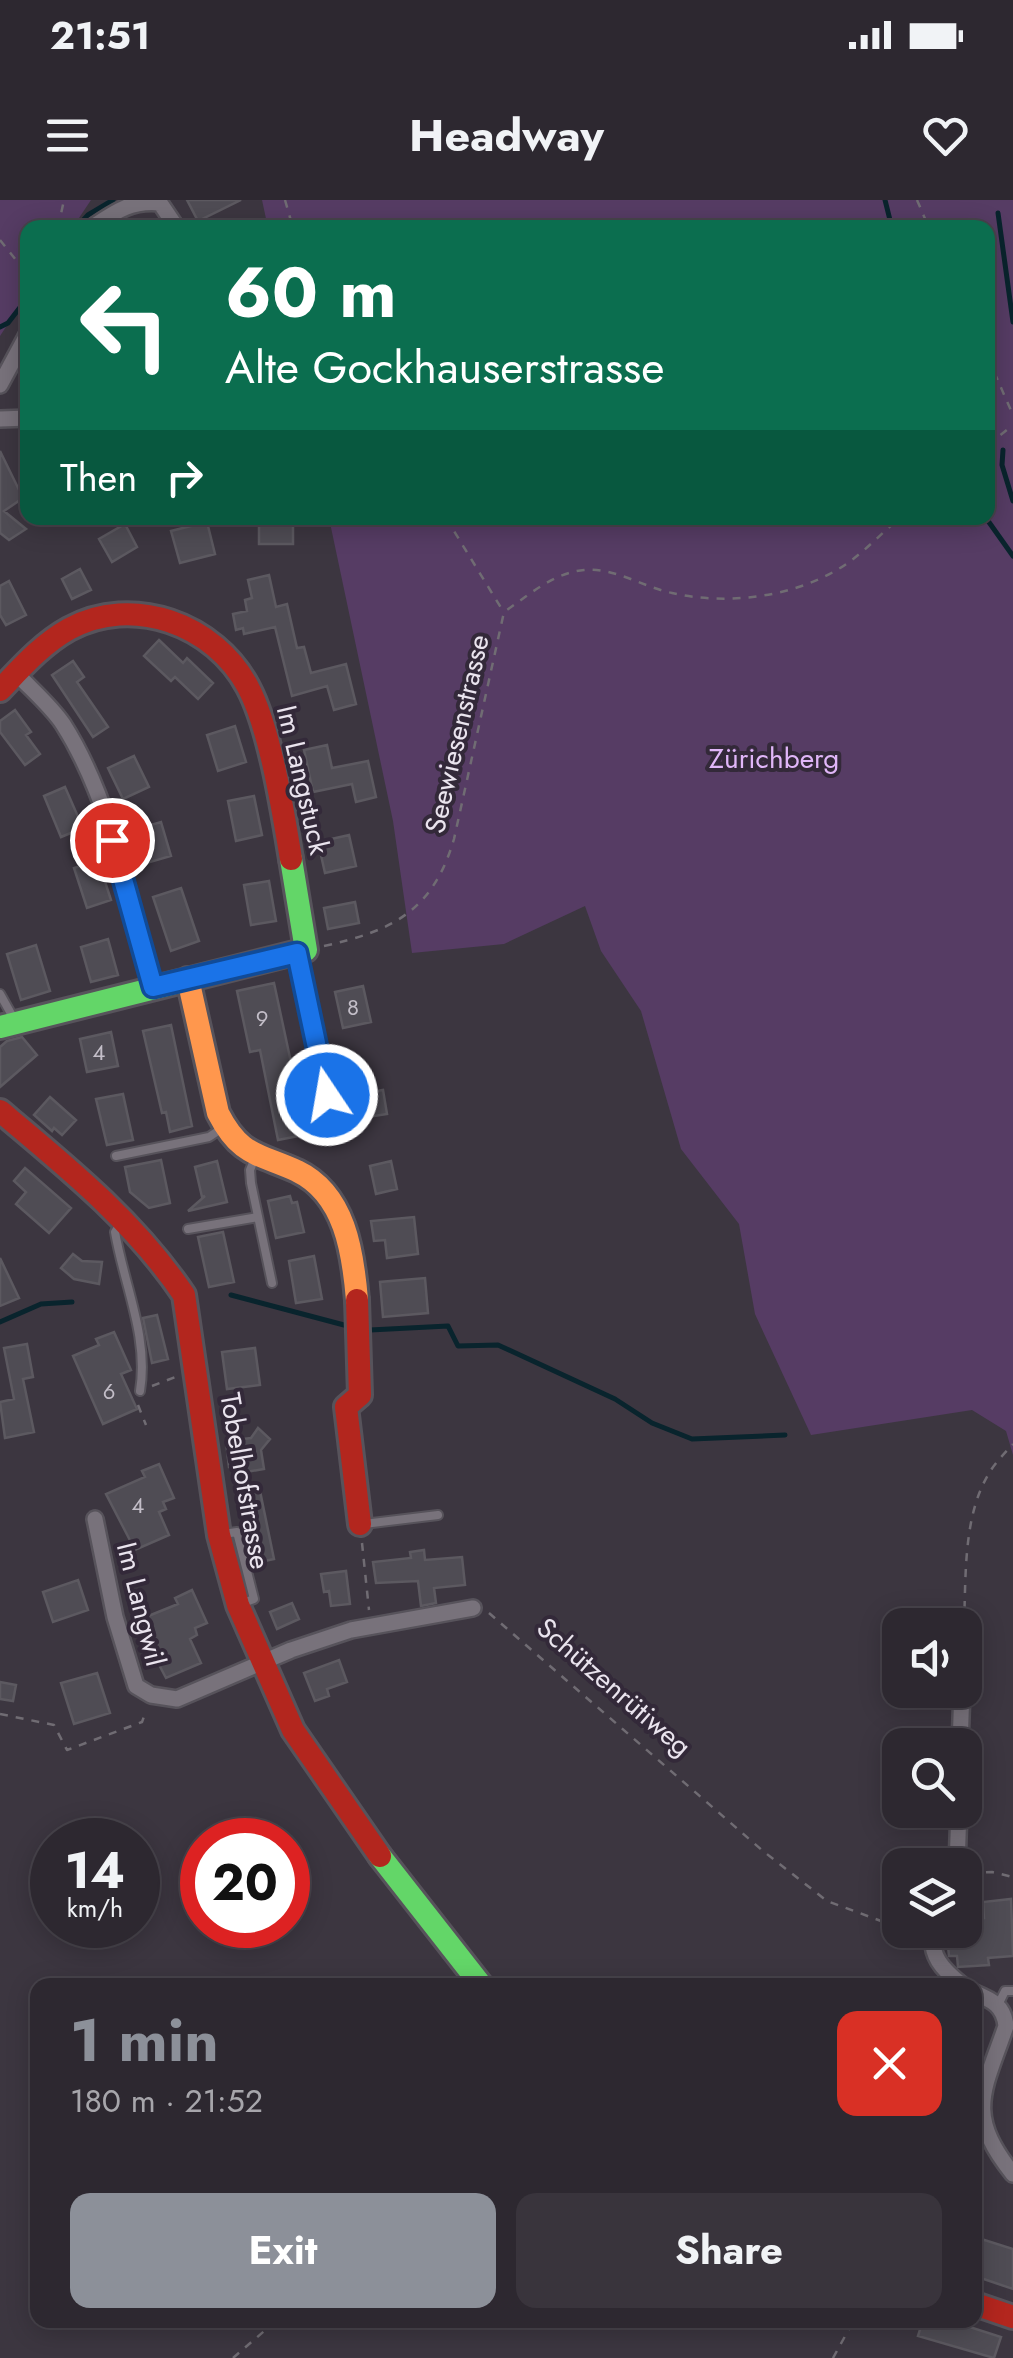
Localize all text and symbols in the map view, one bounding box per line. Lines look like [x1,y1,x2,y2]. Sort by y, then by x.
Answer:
text: 21:51 [50,8,150,63]
text: Headway [409,103,604,168]
icon: menu [40,108,95,163]
icon: heart [918,108,973,163]
text: 60 m [225,242,397,343]
icon: left [60,260,190,390]
text: Alte Gockhauserstrasse [225,335,664,400]
text: Then [60,450,137,505]
icon: right [157,450,212,505]
street label: Seewiesenstrasse [414,630,500,838]
street label: Im Langstuck [266,701,340,859]
park label: Zürichberg [709,738,839,779]
pin [70,798,155,883]
icon: arrive [85,813,140,868]
house number: 8 [347,991,359,1023]
house number: 9 [256,1002,268,1034]
house number: 4 [93,1036,106,1068]
position arrow [275,1043,379,1147]
house number: 6 [103,1375,115,1407]
street label: Tobelhofstrasse [209,1390,281,1572]
house number: 4 [132,1489,145,1521]
street label: Im Langwil [106,1538,176,1670]
street label: Schützenrütiweg [527,1608,701,1766]
map controls [882,1608,982,1948]
button: sound [882,1608,982,1708]
button: search [882,1728,982,1828]
speed limit sign: 20 [180,1818,310,1948]
text: 14 [65,1834,125,1907]
button: layers [882,1848,982,1948]
text: km/h [67,1890,123,1926]
text: 1 min [70,1997,219,2084]
button: close [837,2011,942,2116]
text: 180 m · 21:52 [70,2078,263,2124]
button: Exit [70,2193,496,2308]
button: Share [516,2193,942,2308]

